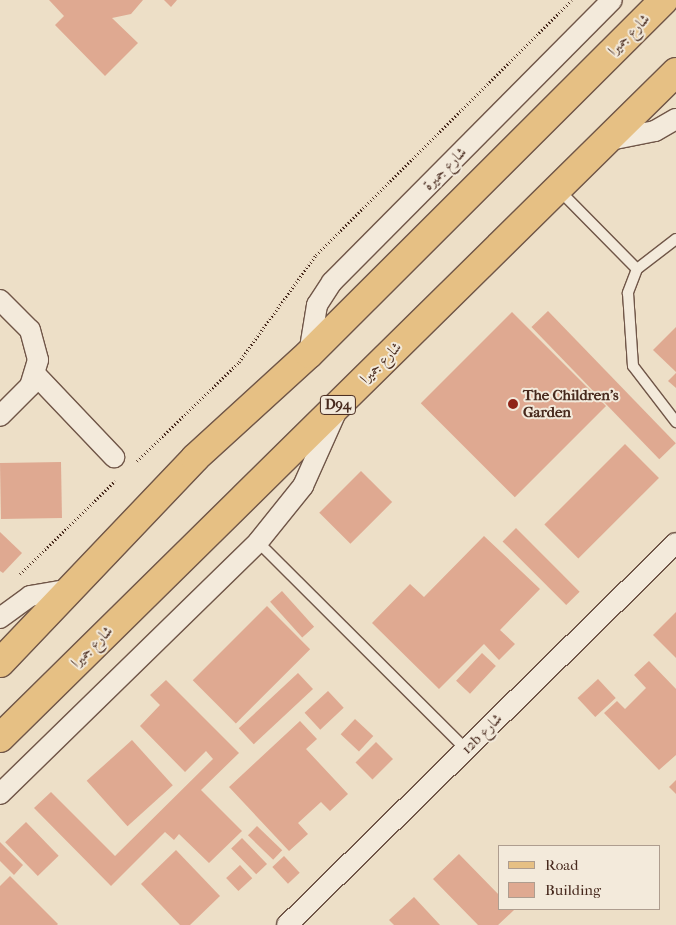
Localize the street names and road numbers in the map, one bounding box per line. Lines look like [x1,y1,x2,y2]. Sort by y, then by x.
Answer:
street label: شارع جميرا [604,10,654,60]
street label: شارع جميرة [420,144,470,194]
street label: شارع جميرا [356,338,406,388]
road number: D94 [319,394,357,416]
street label: شارع جميرا [67,622,117,672]
street label: 12b شارع [458,710,506,758]

